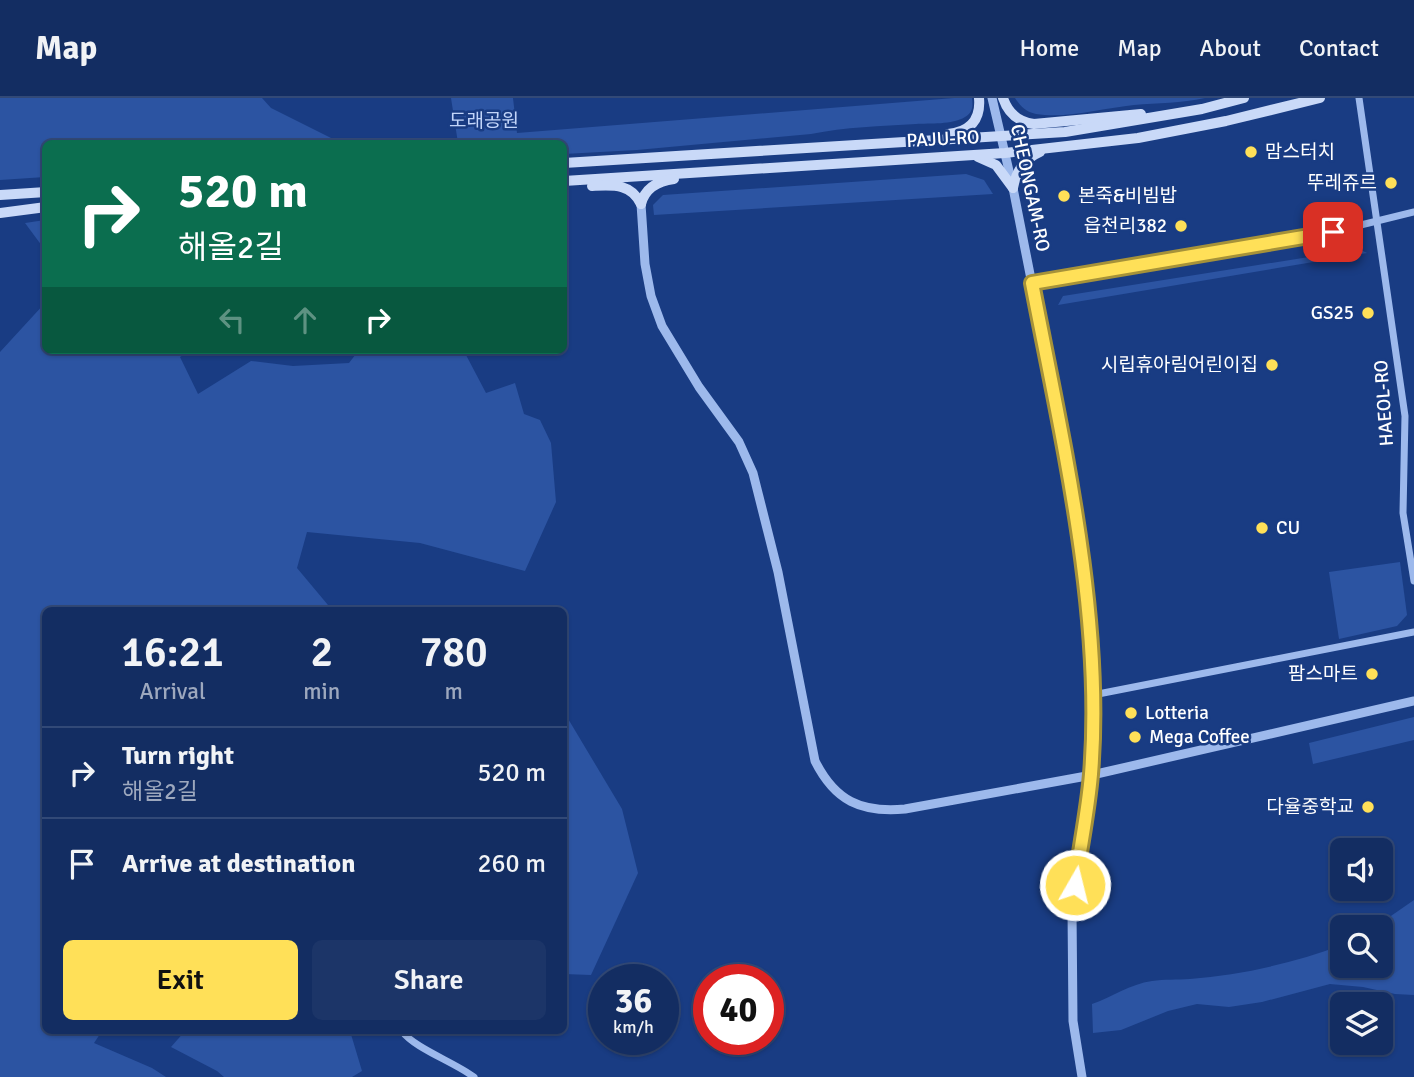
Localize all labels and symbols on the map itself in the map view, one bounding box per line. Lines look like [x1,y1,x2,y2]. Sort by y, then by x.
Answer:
park label: 도래공원 [449,109,519,133]
street label: CHEONGAM-RO [1005,122,1055,254]
street label: PAJU-RO [906,125,980,153]
place label: 맘스터치 [1265,140,1335,164]
marker: 맘스터치 [1243,144,1259,160]
place label: 뚜레쥬르 [1307,171,1377,195]
marker: 뚜레쥬르 [1383,175,1399,191]
place label: 본죽&비빔밥 [1078,184,1177,208]
marker: 본죽&비빔밥 [1056,188,1072,204]
pin [1303,202,1363,262]
place label: 읍천리382 [1084,214,1167,238]
marker: 읍천리382 [1173,218,1189,234]
place label: GS25 [1311,301,1354,325]
marker: GS25 [1360,305,1376,321]
place label: 시립휴아림어린이집 [1101,353,1258,377]
marker: 시립휴아림어린이집 [1264,357,1280,373]
street label: HAEOL-RO [1369,359,1399,447]
place label: CU [1276,516,1300,540]
marker: CU [1254,520,1270,536]
place label: 팜스마트 [1288,662,1358,686]
marker: 팜스마트 [1364,666,1380,682]
place label: Lotteria [1145,701,1209,725]
marker: Lotteria [1123,705,1139,721]
place label: Mega Coffee [1149,725,1250,749]
marker: Mega Coffee [1127,729,1143,745]
place label: 다율중학교 [1267,795,1354,819]
marker: 다율중학교 [1360,799,1376,815]
position arrow [1038,848,1112,922]
speed limit sign: 40 [693,964,784,1055]

